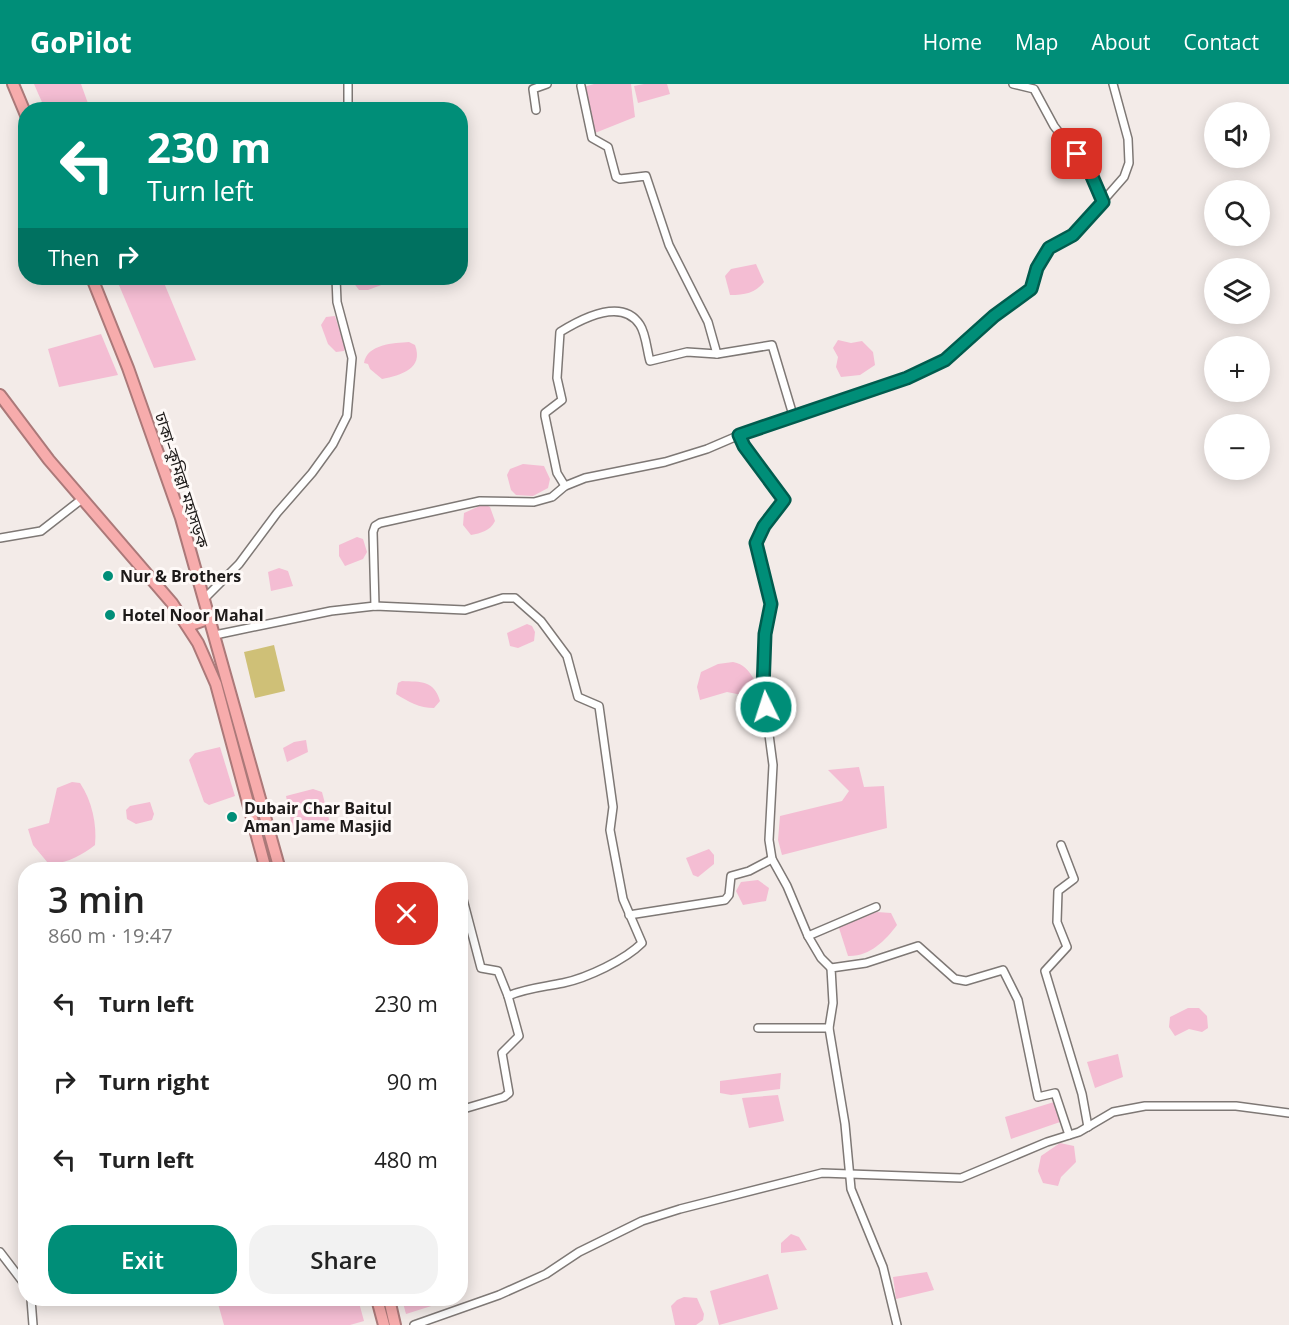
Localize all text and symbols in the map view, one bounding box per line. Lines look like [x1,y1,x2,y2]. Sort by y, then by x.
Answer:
text: GoPilot [30,23,132,61]
text: Home [923,28,982,56]
text: Map [1015,28,1058,56]
text: About [1091,28,1151,56]
text: Contact [1184,28,1259,56]
map controls [1204,102,1270,480]
button: sound [1204,102,1270,168]
text: 230 m [147,118,271,175]
icon: left [48,126,126,204]
pin [1051,128,1102,179]
icon: arrive [1060,137,1093,170]
text: Turn left [147,172,254,209]
button: search [1204,180,1270,246]
icon: right [111,240,144,273]
text: Then [48,242,99,272]
button: layers [1204,258,1270,324]
button: + [1204,336,1270,402]
street label: ঢাকা–কুমিল্লা মহাসড়ক [149,409,215,552]
button: − [1204,414,1270,480]
place label: Nur & Brothers [120,565,241,587]
marker: Nur & Brothers [101,569,115,583]
place label: Hotel Noor Mahal [122,604,264,626]
marker: Hotel Noor Mahal [103,608,117,622]
position arrow [734,675,798,739]
place label: Dubair Char Baitul Aman Jame Masjid [244,797,392,837]
marker: Dubair Char Baitul Aman Jame Masjid [225,810,239,824]
text: 3 min [48,875,145,924]
button: close [375,882,438,945]
text: 860 m · 19:47 [48,922,173,949]
icon: left [48,987,81,1020]
text: Turn left [99,988,194,1018]
text: 230 m [374,988,438,1018]
icon: right [48,1065,81,1098]
text: Turn right [99,1066,210,1096]
text: 90 m [387,1066,438,1096]
icon: left [48,1143,81,1176]
text: Turn left [99,1144,194,1174]
text: 480 m [374,1144,438,1174]
button: Exit [48,1225,237,1294]
button: Share [249,1225,438,1294]

